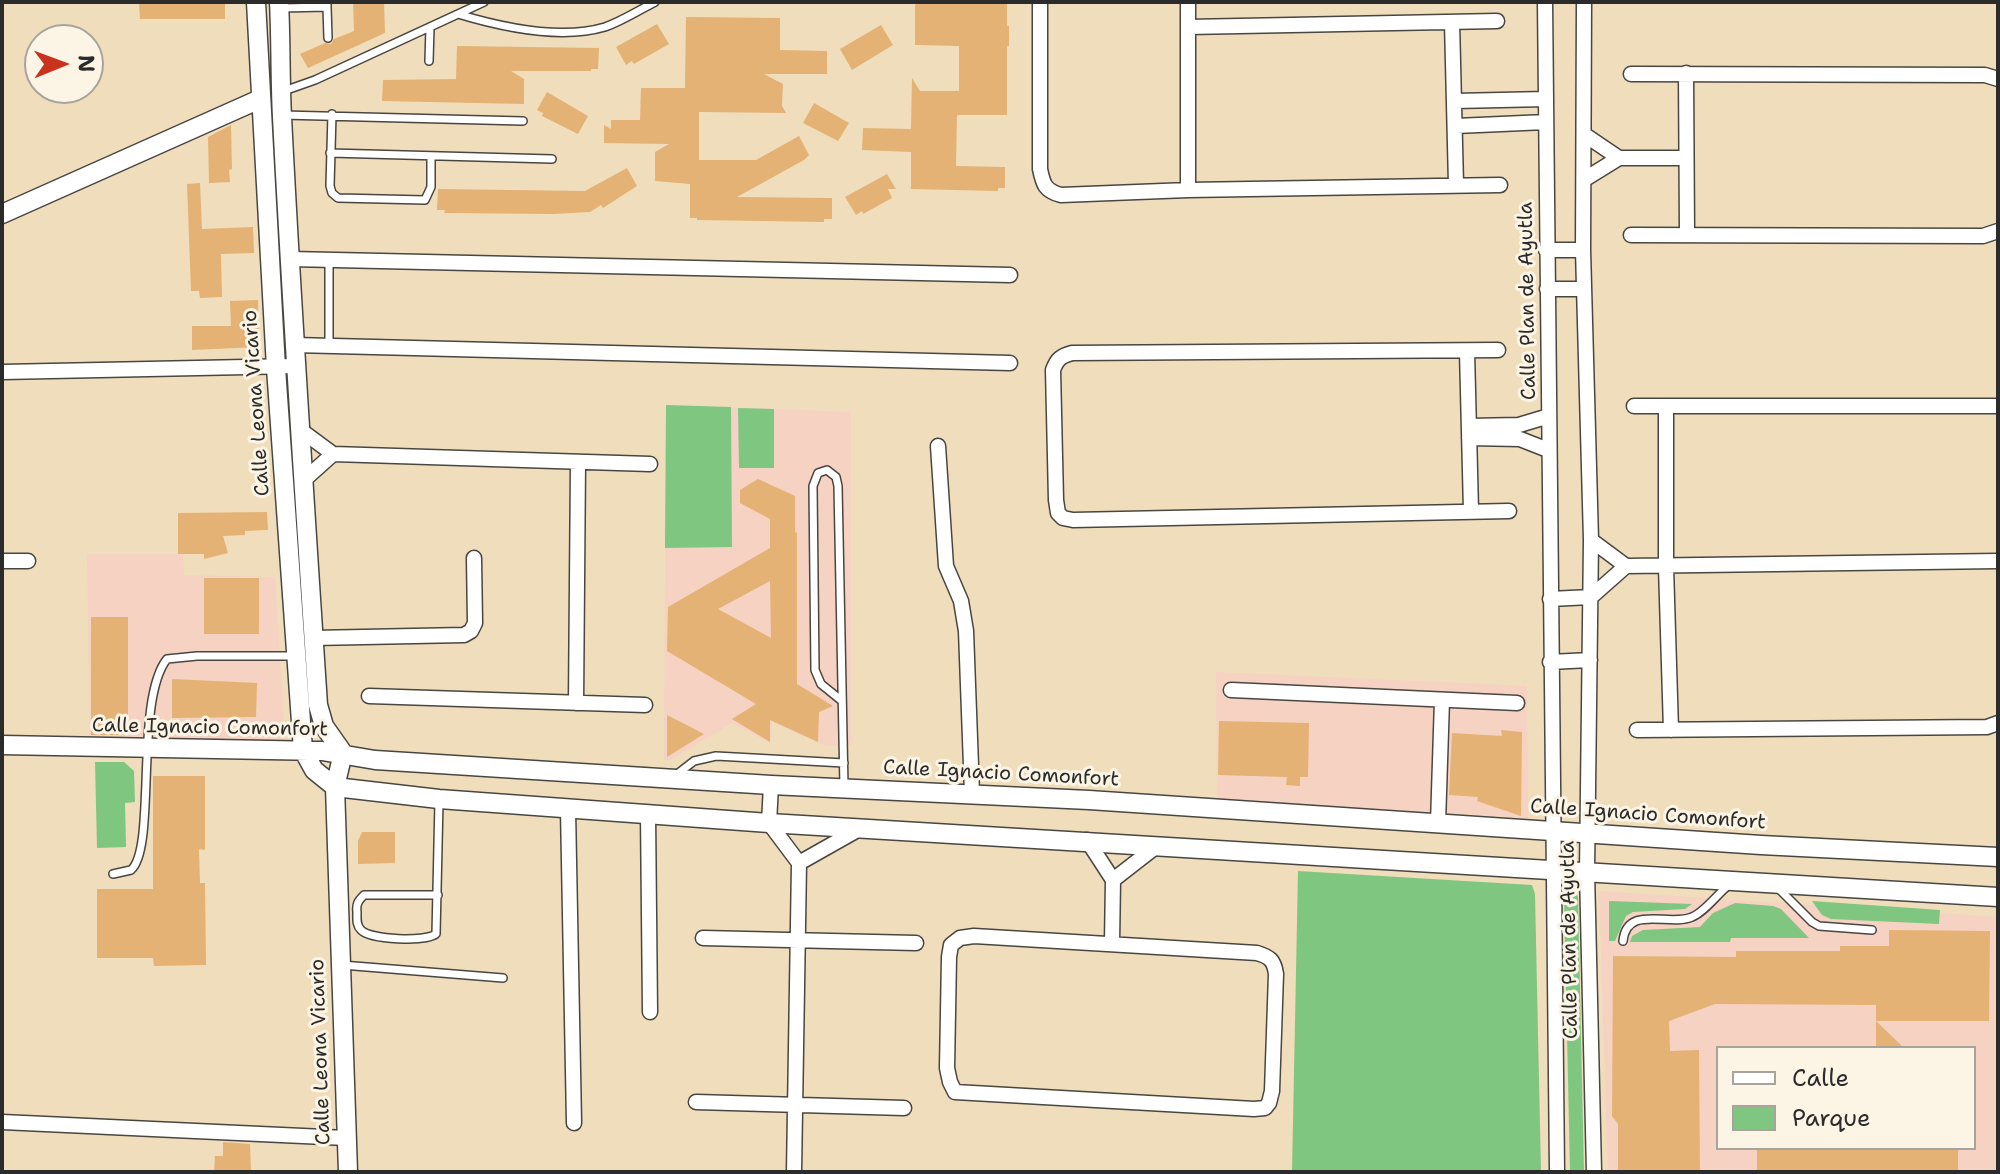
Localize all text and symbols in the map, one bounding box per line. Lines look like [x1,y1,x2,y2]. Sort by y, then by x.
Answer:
north arrow [24,24,104,104]
text: N [72,55,101,73]
street label: Calle Plan de Ayutla [1514,202,1542,400]
street label: Calle Leona Vicario [239,309,275,497]
street label: Calle Ignacio Comonfort [92,714,328,742]
street label: Calle Ignacio Comonfort [882,756,1120,792]
street label: Calle Ignacio Comonfort [1529,795,1767,835]
street label: Calle Plan de Ayutla [1556,841,1584,1039]
street label: Calle Leona Vicario [306,958,336,1146]
legend [1716,1046,1976,1150]
text: Calle [1792,1062,1849,1094]
text: Parque [1792,1102,1871,1134]

